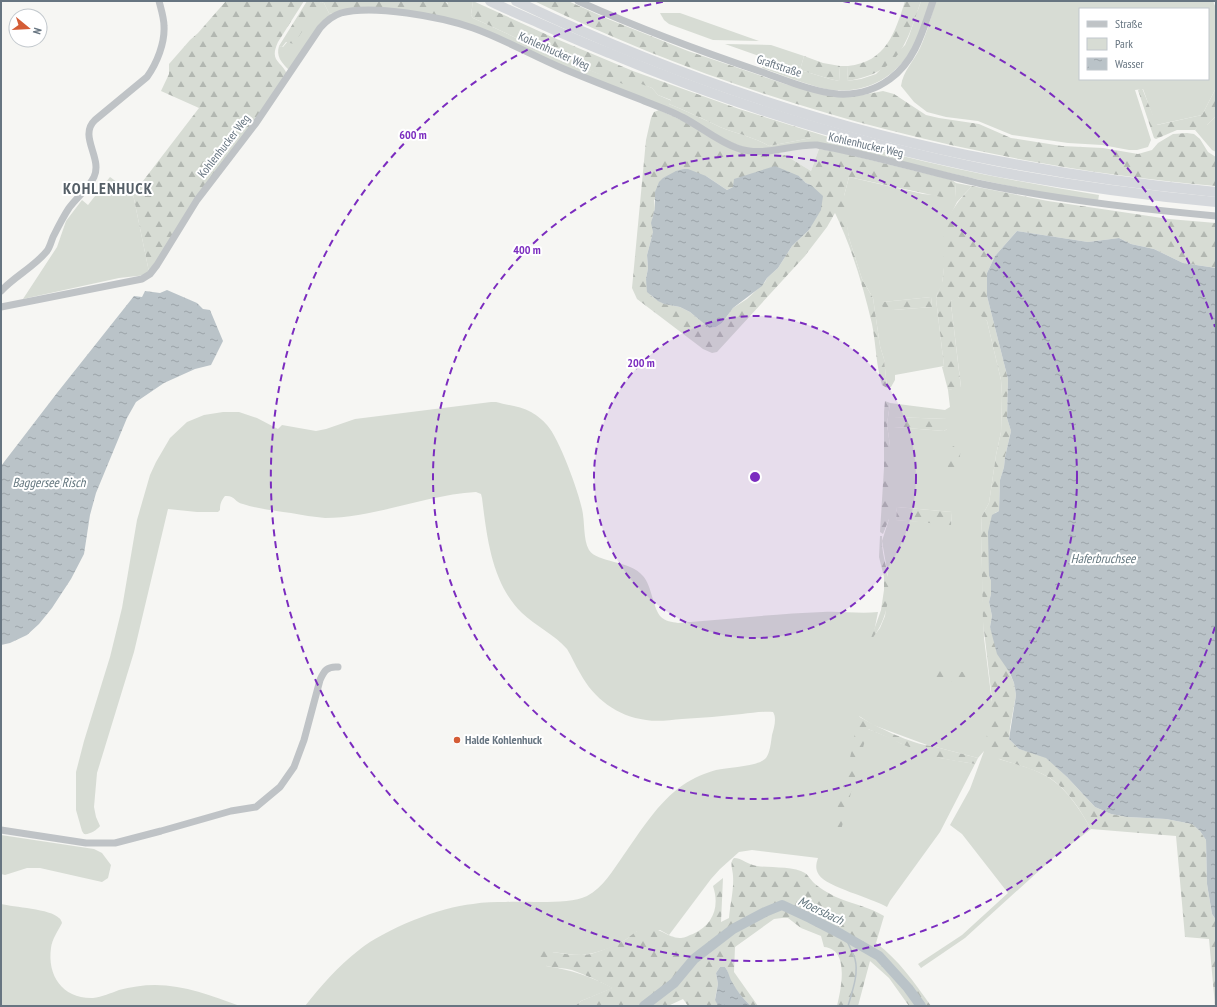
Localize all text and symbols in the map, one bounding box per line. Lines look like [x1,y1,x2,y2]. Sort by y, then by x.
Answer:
north arrow [8,8,48,48]
legend [1079,8,1209,80]
text: Straße [1115,16,1142,31]
text: N [30,26,45,36]
street label: Kohlenhucker Weg [516,28,592,73]
text: Park [1115,36,1133,51]
street label: Graftstraße [755,51,804,80]
text: Wasser [1115,56,1145,71]
street label: Kohlenhucker Weg [194,111,253,180]
text: 600 m [399,127,427,142]
street label: Kohlenhucker Weg [827,129,905,160]
district label: KOHLENHUCK [63,178,153,198]
text: 400 m [513,242,541,257]
text: 200 m [627,355,655,370]
centre of rings [748,470,762,484]
water label: Baggersee Risch [12,474,87,491]
water label: Haferbruchsee [1071,550,1137,567]
place label: Halde Kohlenhuck [465,732,542,747]
marker: Halde Kohlenhuck [452,735,462,745]
water label: Moersbach [795,892,847,929]

